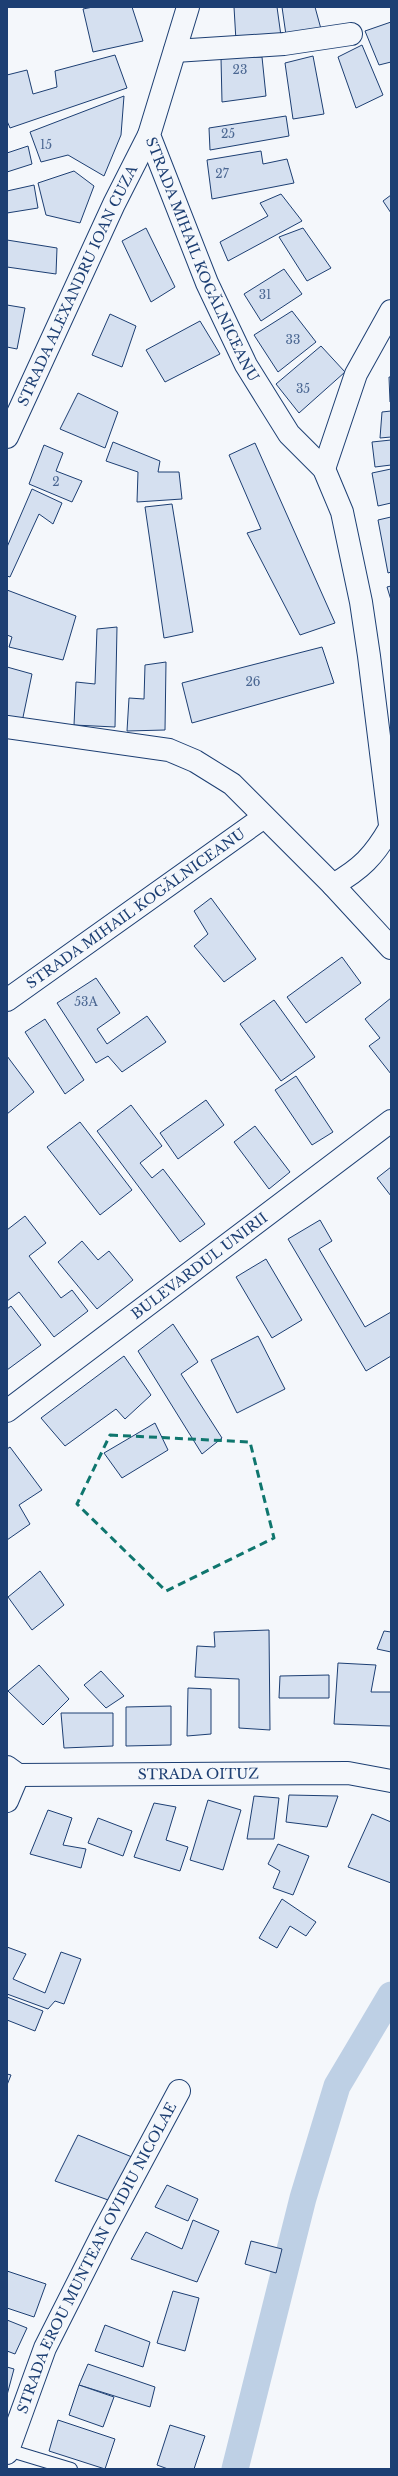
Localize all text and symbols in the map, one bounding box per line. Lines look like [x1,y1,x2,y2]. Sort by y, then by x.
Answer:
house number: 23 [233,62,247,77]
house number: 25 [221,126,235,141]
street label: STRADA MIHAIL KOGĂLNICEANU [142,134,263,385]
house number: 15 [40,137,52,152]
street label: STRADA ALEXANDRU IOAN CUZA [13,162,141,409]
house number: 27 [215,166,230,181]
house number: 31 [259,287,271,302]
house number: 33 [286,332,300,347]
house number: 35 [296,381,310,396]
house number: 2 [52,474,60,489]
house number: 26 [245,674,261,689]
street label: STRADA MIHAIL KOGĂLNICEANU [23,824,249,992]
house number: 53A [74,994,98,1009]
street label: BULEVARDUL UNIRII [128,1208,271,1323]
street label: STRADA OITUZ [138,1765,259,1783]
street label: STRADA EROU MUNTEAN OVIDIU NICOLAE [13,2099,180,2416]

